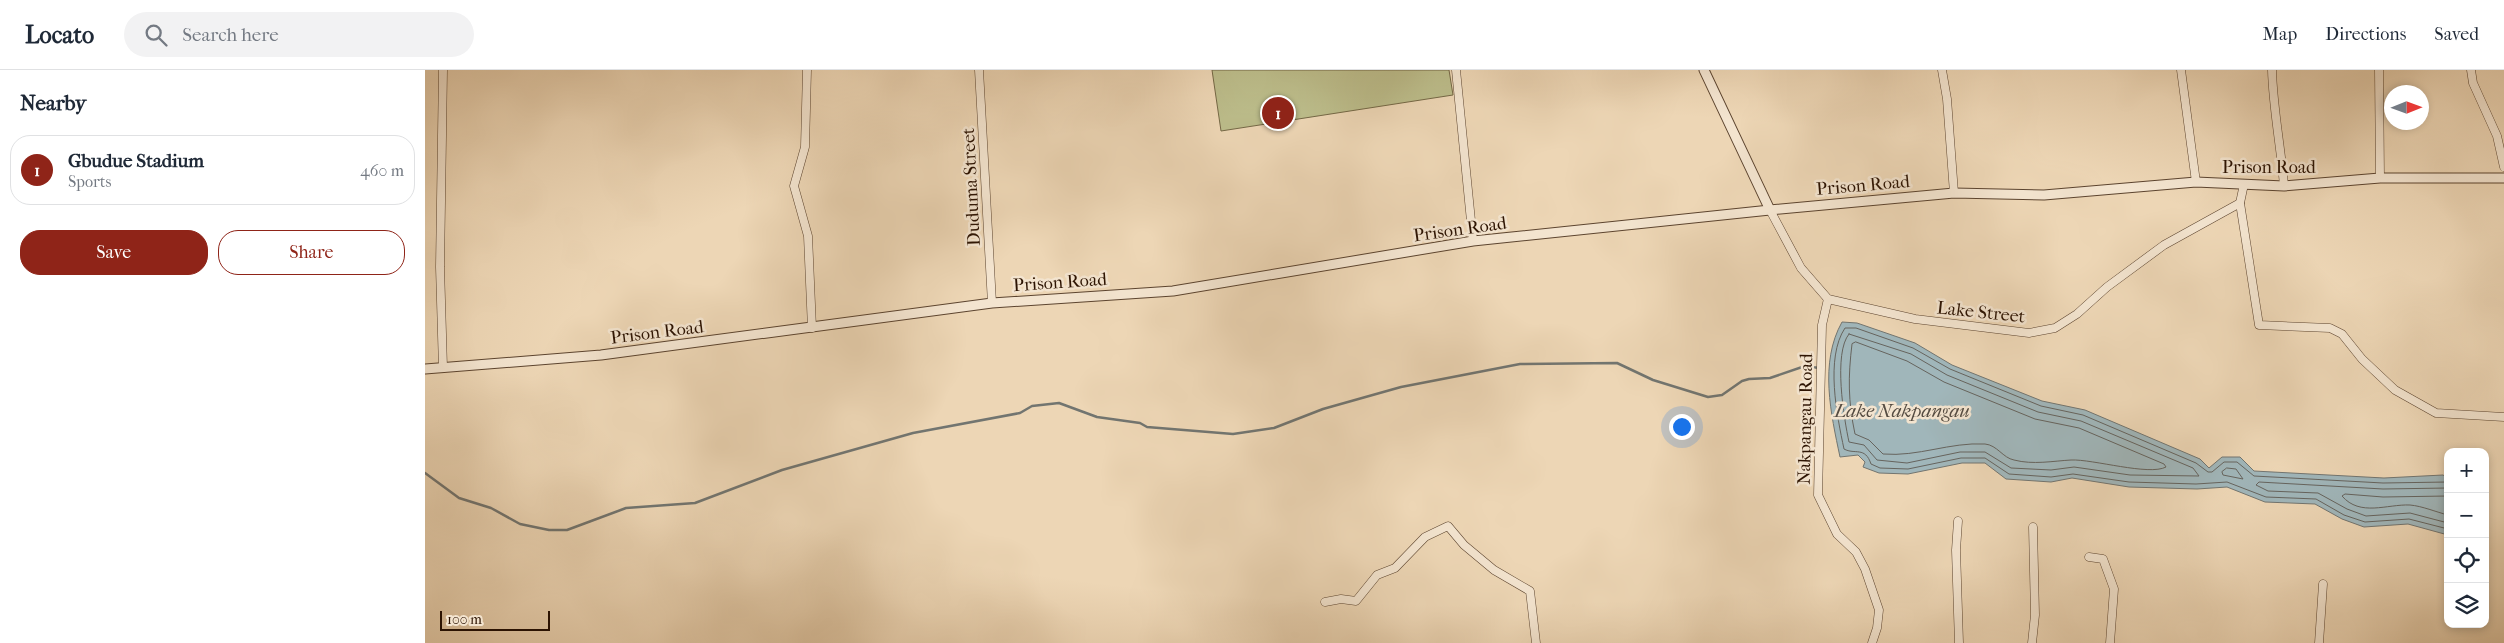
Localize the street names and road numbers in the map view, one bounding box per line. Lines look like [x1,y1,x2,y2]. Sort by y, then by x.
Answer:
street label: Duduma Street [958,127,985,247]
street label: Prison Road [2222,157,2316,178]
street label: Prison Road [1815,171,1911,200]
street label: Prison Road [1412,213,1508,246]
street label: Prison Road [1012,269,1108,296]
street label: Lake Street [1936,297,2027,328]
street label: Prison Road [609,316,705,349]
street label: Nakpangau Road [1794,353,1817,485]

